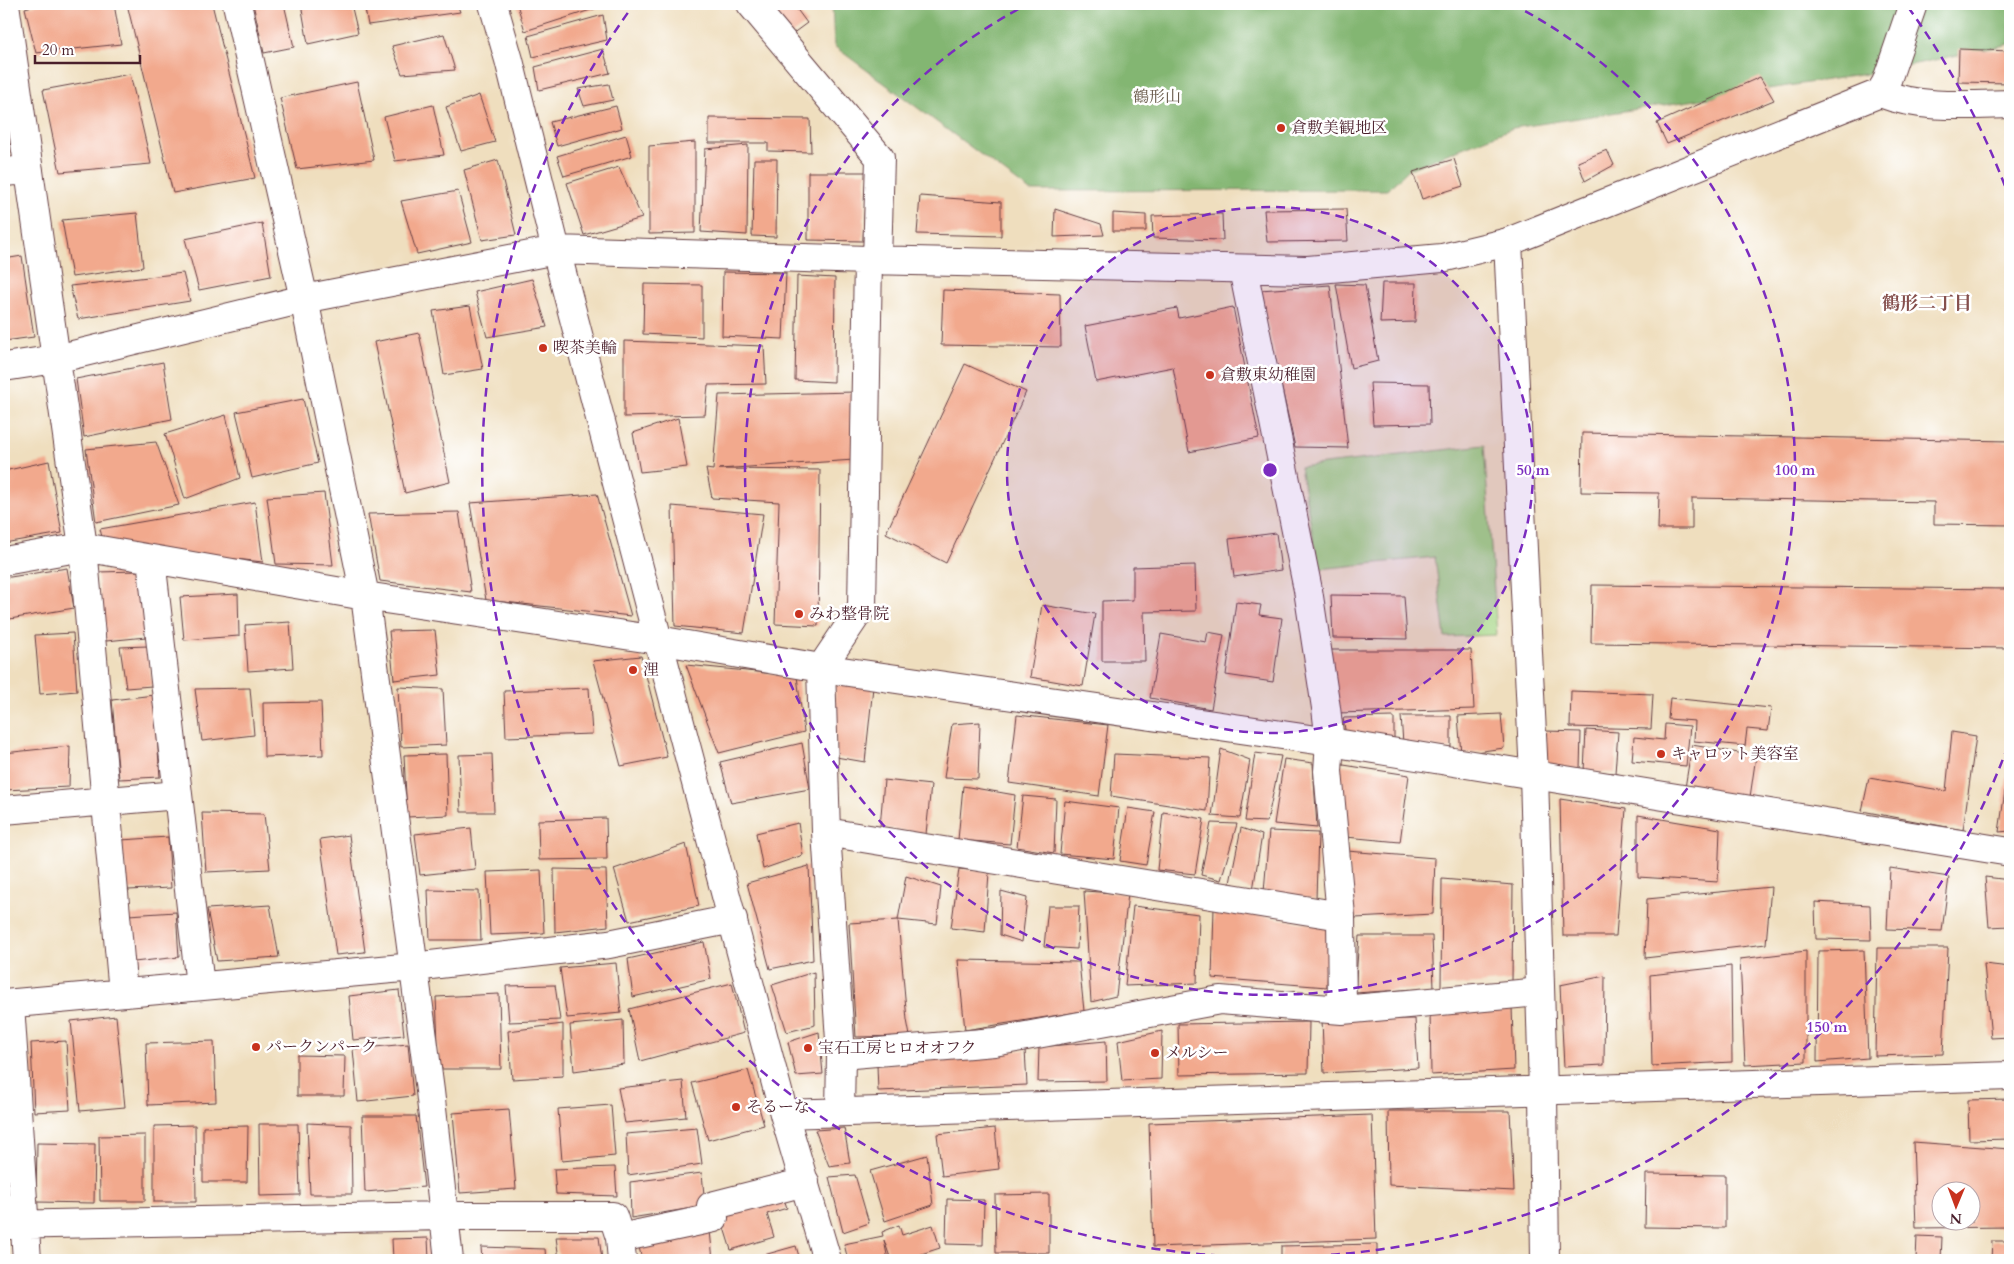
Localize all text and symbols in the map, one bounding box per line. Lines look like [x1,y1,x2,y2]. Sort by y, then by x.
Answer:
scale bar [35,32,140,64]
text: 20 m [42,40,74,60]
park label: 鶴形山 [1133,86,1181,108]
place label: 倉敷美観地区 [1291,117,1387,139]
marker: 倉敷美観地区 [1275,122,1287,134]
district label: 鶴形二丁目 [1882,291,1972,316]
place label: 喫茶美輪 [553,337,617,359]
marker: 喫茶美輪 [537,342,549,354]
place label: 倉敷東幼稚園 [1220,364,1316,386]
marker: 倉敷東幼稚園 [1204,369,1216,381]
text: 50 m [1516,460,1550,480]
text: 100 m [1775,460,1816,480]
centre of rings [1261,461,1279,479]
place label: みわ整骨院 [809,603,889,625]
marker: みわ整骨院 [793,608,805,620]
place label: 浬 [643,659,659,681]
marker: 浬 [627,664,639,676]
place label: キャロット美容室 [1671,743,1799,765]
marker: キャロット美容室 [1655,748,1667,760]
text: 150 m [1807,1017,1848,1037]
place label: パークンパーク [266,1036,377,1058]
place label: 宝石工房ヒロオオフク [818,1037,977,1059]
marker: パークンパーク [250,1041,262,1053]
marker: 宝石工房ヒロオオフク [802,1042,814,1054]
place label: メルシー [1165,1042,1229,1064]
marker: メルシー [1149,1047,1161,1059]
place label: そるーな [746,1096,810,1118]
marker: そるーな [730,1101,742,1113]
north arrow [1932,1182,1982,1232]
text: N [1950,1209,1962,1228]

